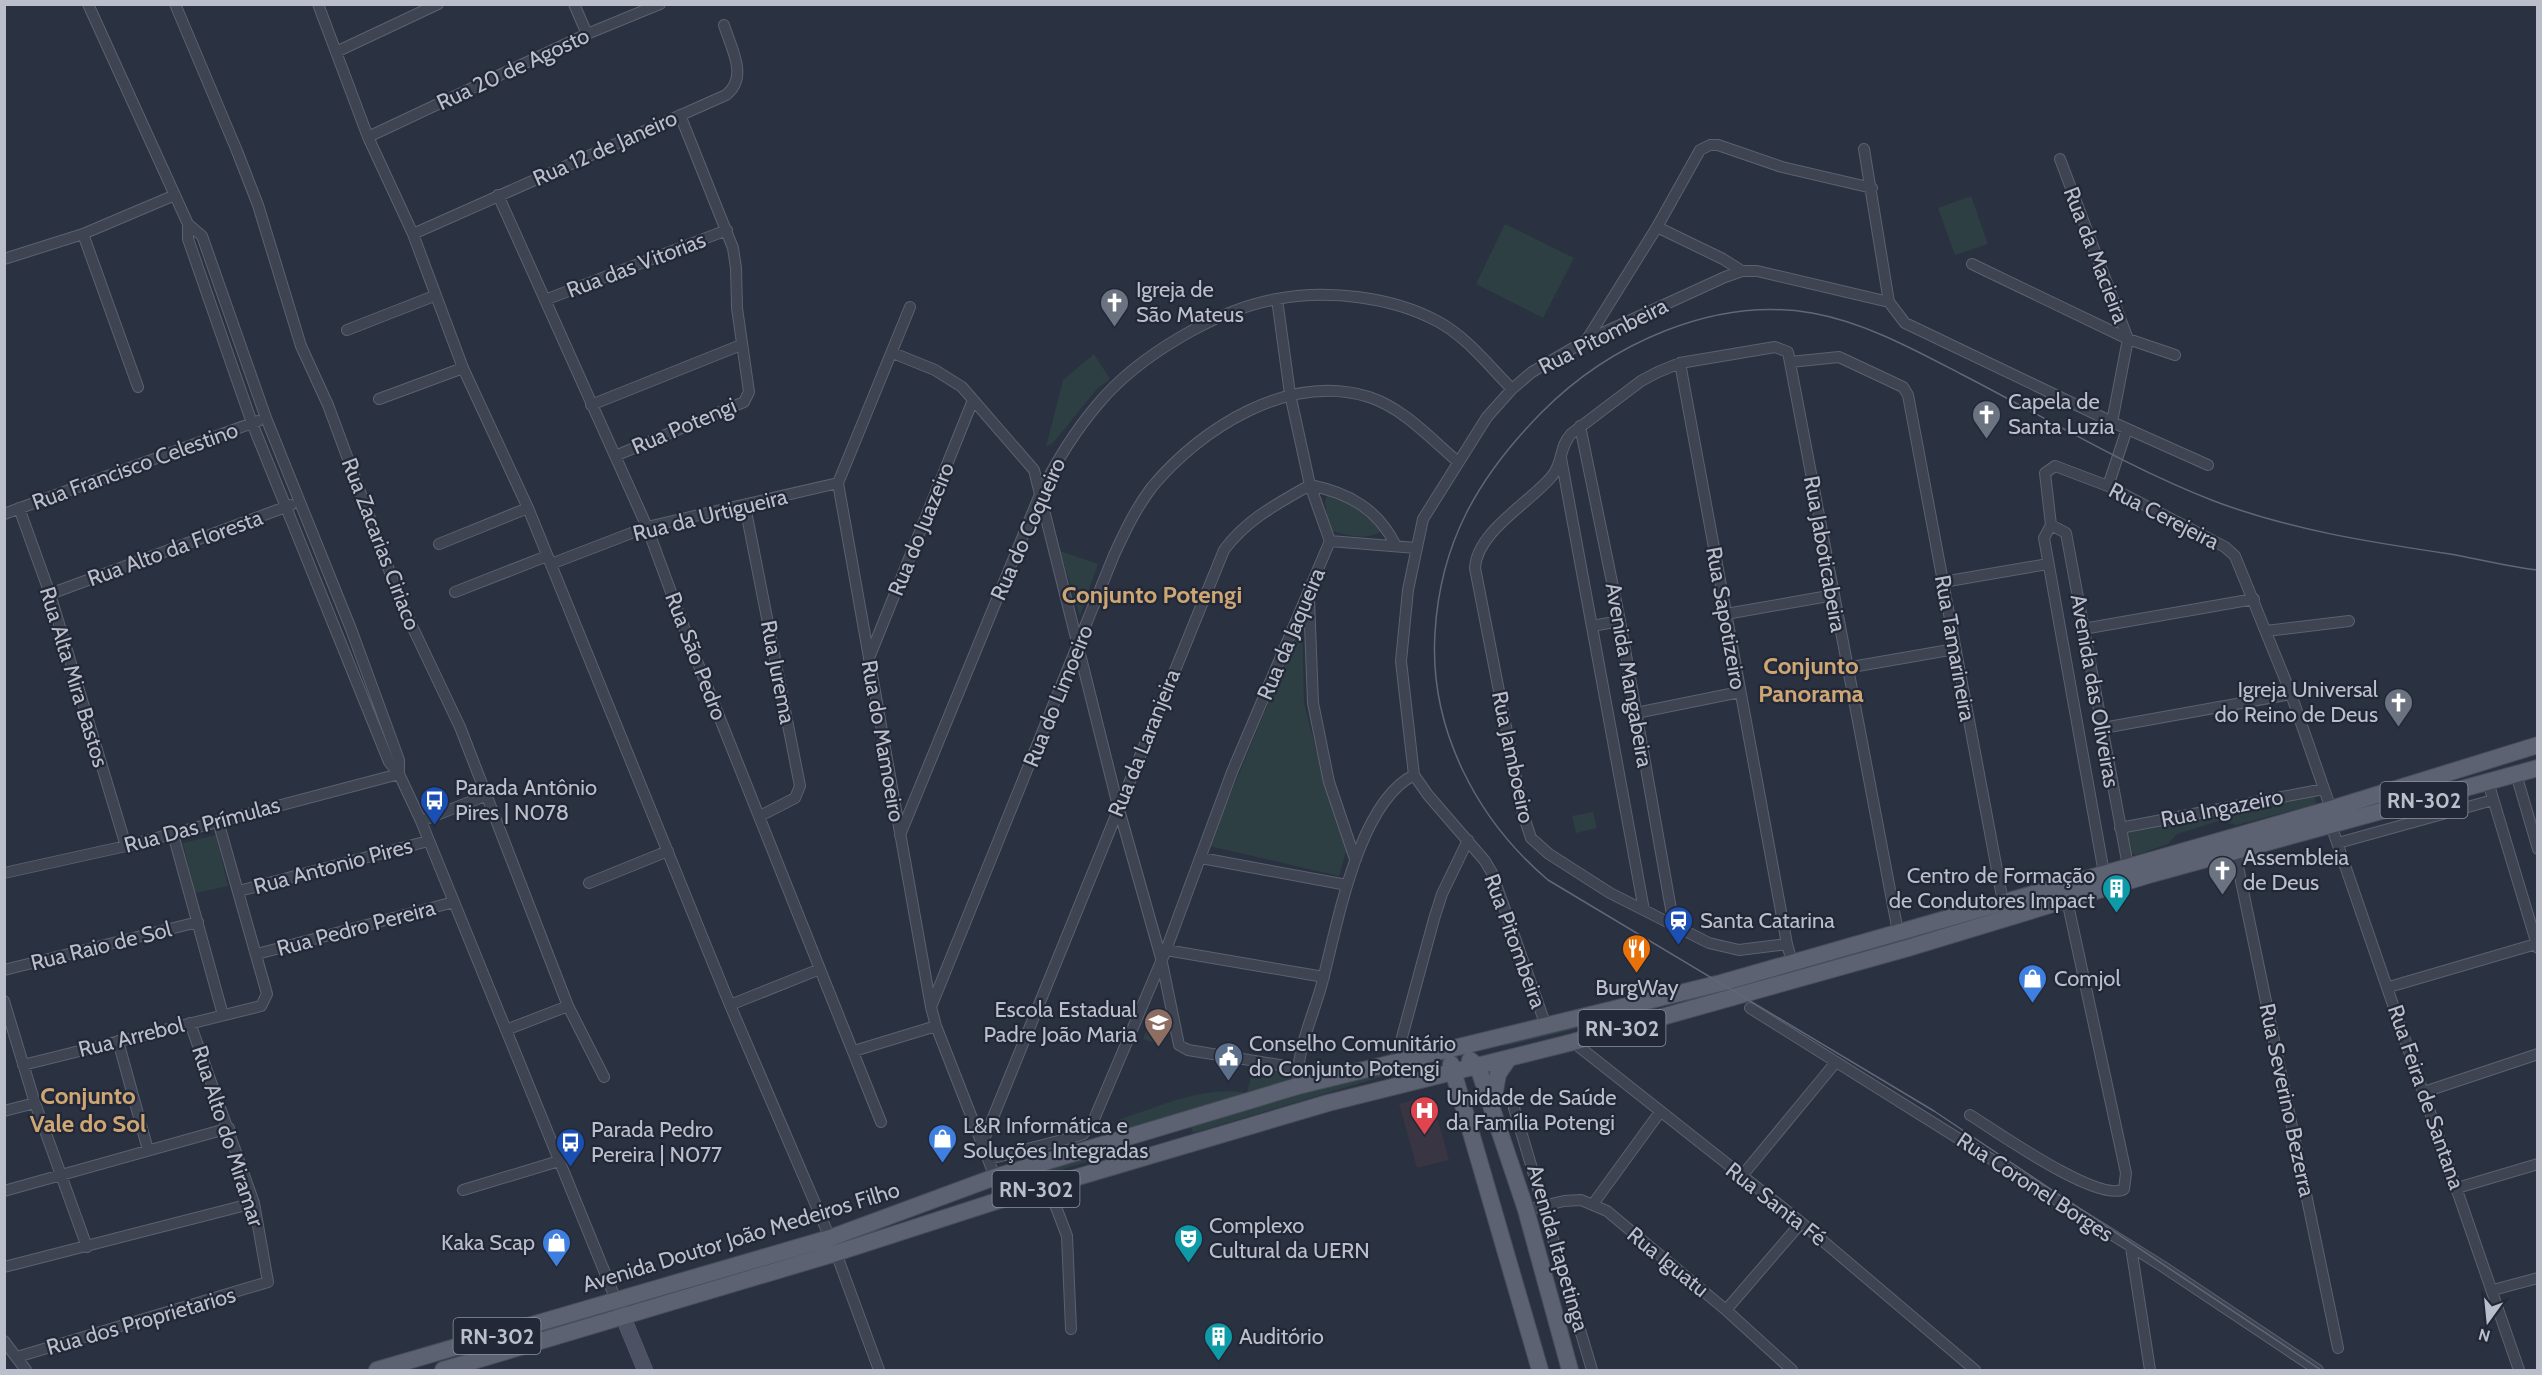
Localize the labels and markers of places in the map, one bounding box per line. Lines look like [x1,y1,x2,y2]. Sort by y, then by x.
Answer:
place label: Igreja de São Mateus [1136,276,1244,328]
church icon: Igreja de São Mateus [1099,286,1131,328]
place label: Capela de Santa Luzia [2008,388,2115,440]
church icon: Capela de Santa Luzia [1971,398,2003,440]
place label: Igreja Universal do Reino de Deus [2214,676,2379,728]
church icon: Igreja Universal do Reino de Deus [2383,686,2415,728]
place label: Parada Antônio Pires | N078 [455,774,597,826]
bus stop icon: Parada Antônio Pires | N078 [418,784,450,826]
place label: Assembleia de Deus [2243,844,2350,896]
church icon: Assembleia de Deus [2206,854,2238,896]
place label: Centro de Formação de Condutores Impact [1889,862,2096,914]
building icon: Centro de Formação de Condutores Impact [2100,872,2132,914]
station icon: Santa Catarina [1663,904,1695,946]
place label: Santa Catarina [1700,907,1835,934]
restaurant icon: BurgWay [1621,932,1653,974]
shop icon: Comjol [2017,962,2049,1004]
place label: Comjol [2054,965,2121,992]
place label: BurgWay [1595,974,1679,1001]
place label: Escola Estadual Padre João Maria [984,996,1138,1048]
school or university icon: Escola Estadual Padre João Maria [1142,1006,1174,1048]
place label: Conselho Comunitário do Conjunto Potengi [1249,1030,1456,1082]
public building icon: Conselho Comunitário do Conjunto Potengi [1212,1040,1244,1082]
place label: Unidade de Saúde da Família Potengi [1446,1084,1617,1136]
hospital icon: Unidade de Saúde da Família Potengi [1409,1094,1441,1136]
place label: L&R Informática e Soluções Integradas [963,1112,1148,1164]
place label: Parada Pedro Pereira | N077 [591,1116,722,1168]
shop icon: L&R Informática e Soluções Integradas [926,1122,958,1164]
bus stop icon: Parada Pedro Pereira | N077 [554,1126,586,1168]
place label: Complexo Cultural da UERN [1209,1212,1370,1264]
theatre icon: Complexo Cultural da UERN [1172,1222,1204,1264]
shop icon: Kaka Scap [540,1226,572,1268]
place label: Kaka Scap [441,1229,535,1256]
building icon: Auditório [1202,1320,1234,1362]
place label: Auditório [1239,1323,1324,1350]

